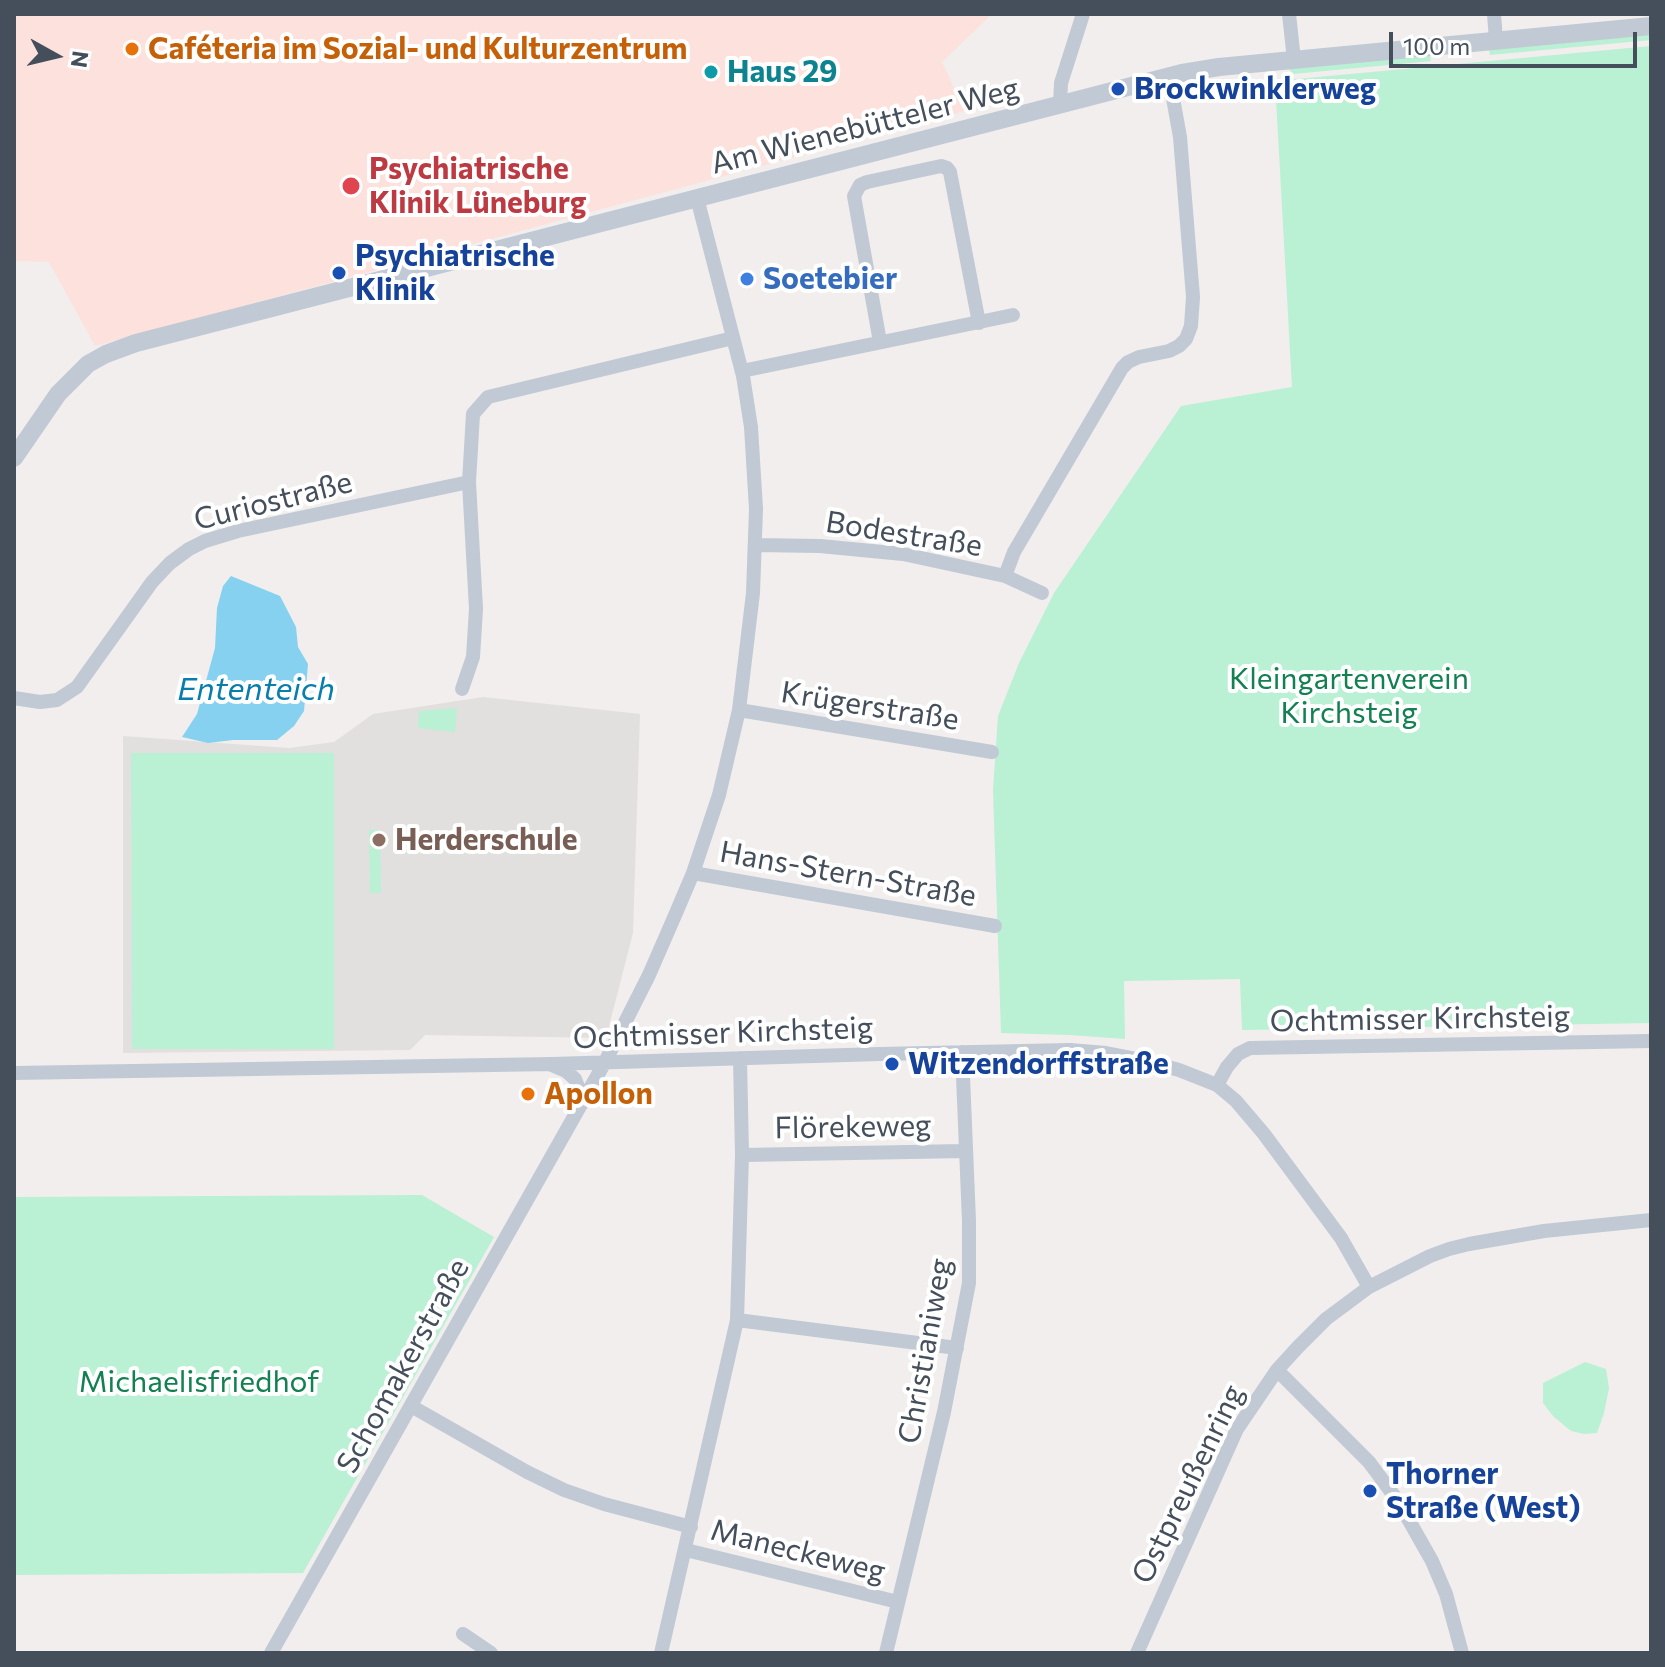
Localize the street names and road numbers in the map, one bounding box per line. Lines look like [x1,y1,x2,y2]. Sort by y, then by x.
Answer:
street label: Am Wienebütteler Weg [707,70,1023,182]
street label: Curiostraße [190,464,356,538]
street label: Bodestraße [823,504,985,564]
street label: Krügerstraße [779,674,961,738]
street label: Hans-Stern-Straße [717,834,979,914]
street label: Ochtmisser Kirchsteig [1270,998,1570,1040]
street label: Ochtmisser Kirchsteig [572,1010,874,1056]
street label: Flörekeweg [774,1108,932,1146]
street label: Schomakerstraße [329,1253,477,1479]
street label: Christianiweg [891,1256,959,1446]
street label: Ostpreußenring [1124,1379,1252,1589]
street label: Maneckeweg [707,1512,889,1590]

